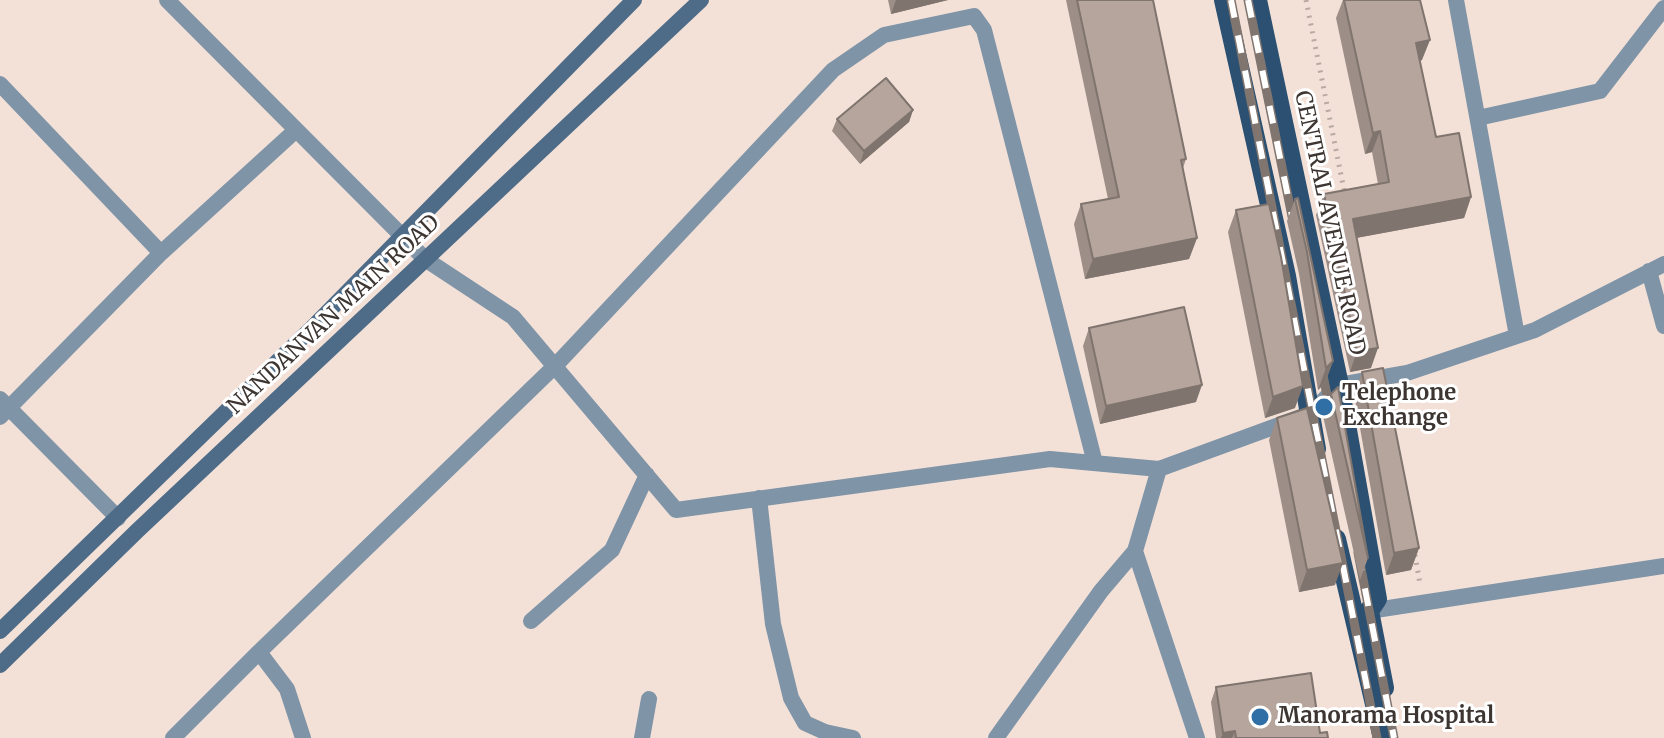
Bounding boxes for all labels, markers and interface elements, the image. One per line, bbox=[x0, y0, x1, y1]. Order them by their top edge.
street label: CENTRAL AVENUE ROAD bbox=[1288, 88, 1370, 358]
street label: NANDANVAN MAIN ROAD bbox=[223, 210, 445, 420]
place label: Telephone Exchange bbox=[1342, 381, 1456, 432]
marker: Telephone Exchange bbox=[1313, 396, 1335, 418]
place label: Manorama Hospital bbox=[1278, 704, 1494, 730]
marker: Manorama Hospital bbox=[1249, 706, 1271, 728]

